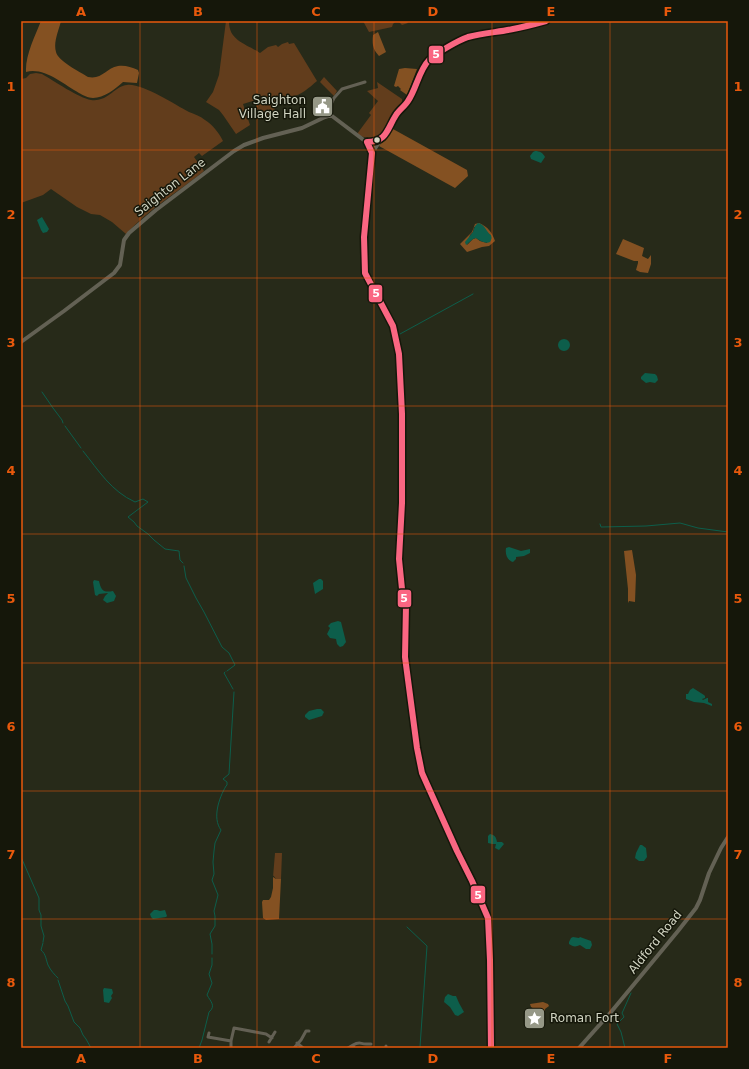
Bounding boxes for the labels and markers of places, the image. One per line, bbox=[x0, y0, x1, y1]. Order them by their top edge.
place label: Saighton Village Hall bbox=[239, 93, 306, 121]
public building icon: Saighton Village Hall bbox=[309, 94, 335, 120]
unlabelled marker bbox=[372, 135, 382, 145]
place icon: Roman Fort bbox=[521, 1005, 547, 1031]
place label: Roman Fort bbox=[550, 1011, 619, 1025]

